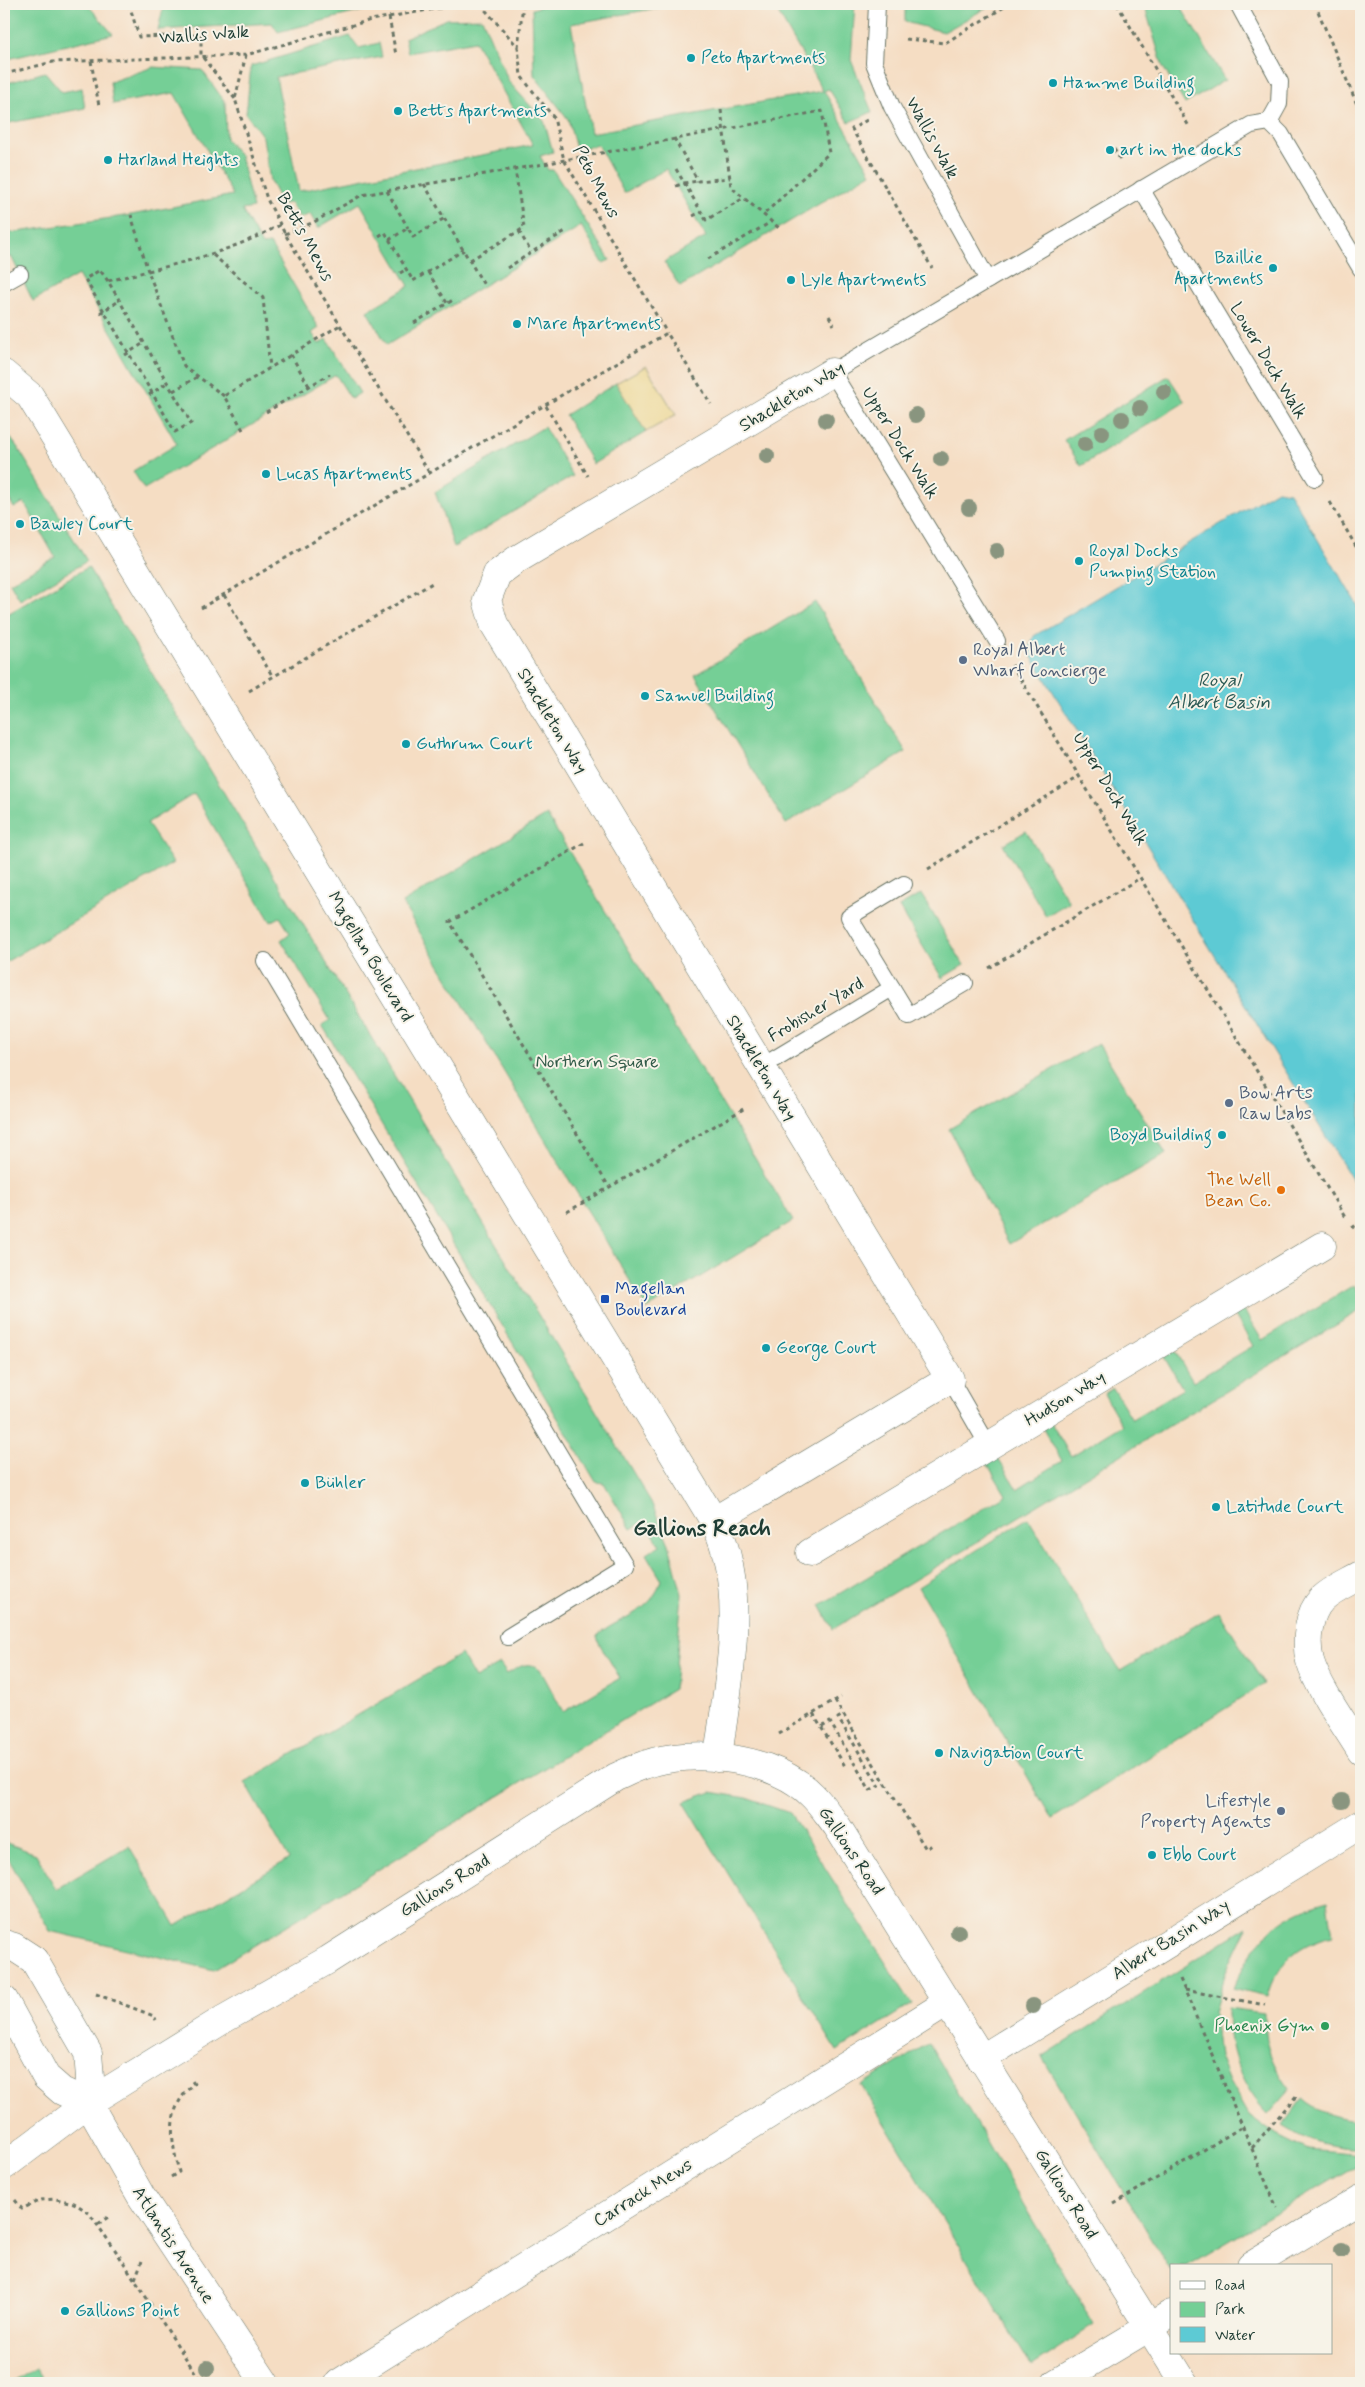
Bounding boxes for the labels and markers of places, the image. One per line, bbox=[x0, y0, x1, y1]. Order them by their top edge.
place label: Peto Apartments bbox=[701, 46, 825, 71]
marker: Peto Apartments bbox=[685, 52, 697, 64]
place label: Hamme Building bbox=[1063, 71, 1195, 97]
marker: Hamme Building bbox=[1047, 77, 1059, 89]
place label: Betts Apartments bbox=[408, 99, 547, 124]
marker: Betts Apartments bbox=[392, 105, 404, 117]
place label: art in the docks bbox=[1120, 138, 1241, 162]
marker: art in the docks bbox=[1104, 144, 1116, 156]
place label: Harland Heights bbox=[118, 148, 239, 172]
marker: Harland Heights bbox=[102, 154, 114, 166]
place label: Baillie Apartments bbox=[1175, 246, 1263, 292]
marker: Baillie Apartments bbox=[1267, 262, 1279, 274]
place label: Lyle Apartments bbox=[801, 268, 926, 293]
marker: Lyle Apartments bbox=[785, 274, 797, 286]
place label: Mare Apartments bbox=[527, 312, 661, 337]
marker: Mare Apartments bbox=[511, 318, 523, 330]
place label: Lucas Apartments bbox=[276, 462, 412, 487]
marker: Lucas Apartments bbox=[260, 468, 272, 480]
place label: Bawley Court bbox=[30, 512, 133, 536]
marker: Bawley Court bbox=[14, 518, 26, 530]
place label: Royal Docks Pumping Station bbox=[1089, 539, 1216, 586]
marker: Royal Docks Pumping Station bbox=[1073, 555, 1085, 567]
place label: Royal Albert Wharf Concierge bbox=[973, 638, 1107, 684]
marker: Royal Albert Wharf Concierge bbox=[957, 654, 969, 666]
place label: Samuel Building bbox=[655, 684, 774, 710]
marker: Samuel Building bbox=[639, 690, 651, 702]
place label: Guthrum Court bbox=[416, 732, 533, 756]
marker: Guthrum Court bbox=[400, 738, 412, 750]
place label: Bow Arts Raw Labs bbox=[1239, 1081, 1313, 1126]
marker: Bow Arts Raw Labs bbox=[1223, 1097, 1235, 1109]
place label: Boyd Building bbox=[1110, 1123, 1212, 1149]
marker: Boyd Building bbox=[1216, 1129, 1228, 1141]
place label: The Well Bean Co. bbox=[1205, 1168, 1271, 1213]
marker: The Well Bean Co. bbox=[1275, 1184, 1287, 1196]
place label: Magellan Boulevard bbox=[615, 1277, 686, 1322]
marker: Magellan Boulevard bbox=[599, 1293, 611, 1305]
place label: George Court bbox=[776, 1336, 877, 1361]
marker: George Court bbox=[760, 1342, 772, 1354]
place label: Bühler bbox=[315, 1471, 366, 1495]
marker: Bühler bbox=[299, 1477, 311, 1489]
place label: Latitude Court bbox=[1226, 1495, 1344, 1519]
marker: Latitude Court bbox=[1210, 1501, 1222, 1513]
place label: Navigation Court bbox=[949, 1741, 1084, 1766]
marker: Navigation Court bbox=[933, 1747, 945, 1759]
place label: Lifestyle Property Agents bbox=[1140, 1789, 1271, 1836]
marker: Lifestyle Property Agents bbox=[1275, 1805, 1287, 1817]
place label: Ebb Court bbox=[1162, 1843, 1237, 1867]
marker: Ebb Court bbox=[1146, 1849, 1158, 1861]
place label: Phoenix Gym bbox=[1214, 2014, 1315, 2038]
marker: Phoenix Gym bbox=[1319, 2020, 1331, 2032]
place label: Gallions Point bbox=[75, 2299, 180, 2323]
marker: Gallions Point bbox=[59, 2305, 71, 2317]

